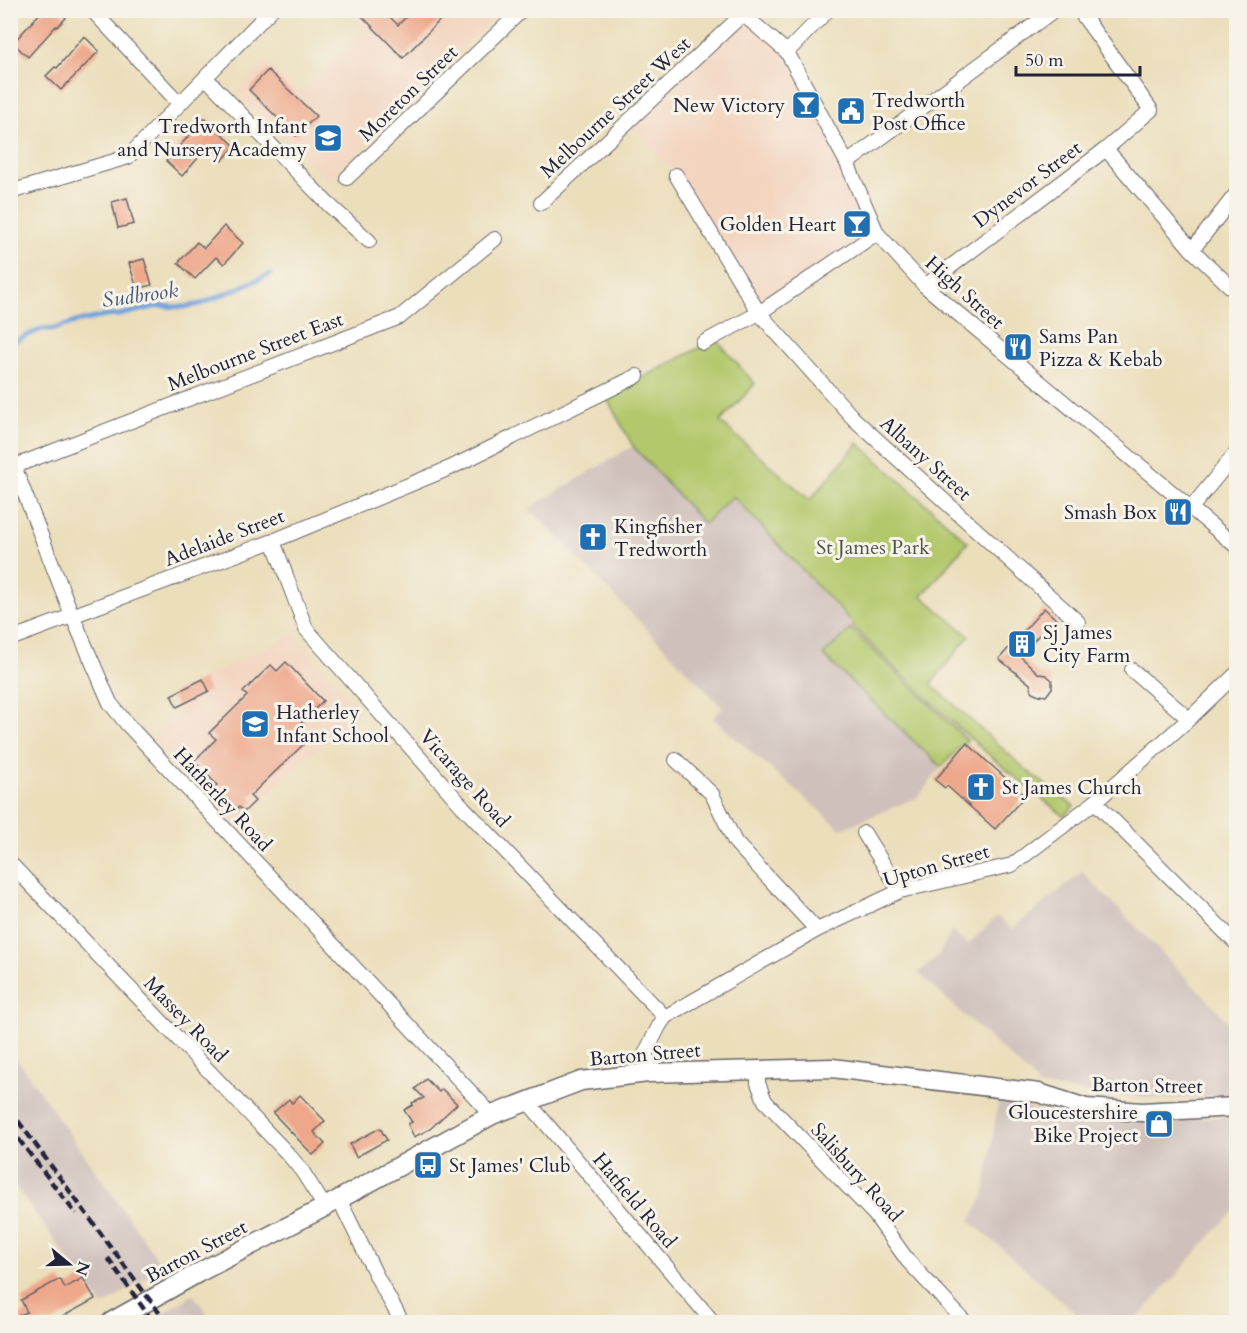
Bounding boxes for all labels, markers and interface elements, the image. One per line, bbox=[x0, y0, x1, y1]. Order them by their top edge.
street label: Melbourne Street West bbox=[534, 30, 697, 184]
street label: Moreton Street bbox=[353, 39, 464, 148]
scale bar bbox=[1016, 39, 1140, 77]
text: 50 m bbox=[1025, 48, 1064, 73]
place label: Tredworth Post Office bbox=[872, 87, 966, 137]
bar icon: New Victory bbox=[790, 89, 822, 121]
place label: New Victory bbox=[673, 92, 785, 119]
public building icon: Tredworth Post Office bbox=[835, 95, 867, 127]
place label: Tredworth Infant and Nursery Academy bbox=[117, 113, 308, 163]
school or university icon: Tredworth Infant and Nursery Academy bbox=[312, 122, 344, 154]
street label: Dynevor Street bbox=[968, 134, 1087, 234]
bar icon: Golden Heart bbox=[841, 208, 873, 240]
place label: Golden Heart bbox=[720, 211, 837, 238]
street label: High Street bbox=[919, 250, 1011, 336]
water label: Sudbrook bbox=[100, 276, 181, 315]
street label: Melbourne Street East bbox=[163, 305, 348, 397]
place label: Sams Pan Pizza & Kebab bbox=[1039, 323, 1163, 373]
restaurant icon: Sams Pan Pizza & Kebab bbox=[1002, 331, 1034, 363]
street label: Albany Street bbox=[874, 410, 978, 507]
restaurant icon: Smash Box bbox=[1162, 496, 1194, 528]
place label: Smash Box bbox=[1064, 499, 1157, 526]
street label: Adelaide Street bbox=[160, 502, 289, 573]
place label: Kingfisher Tredworth bbox=[614, 513, 707, 563]
church icon: Kingfisher Tredworth bbox=[577, 521, 609, 553]
park label: St James Park bbox=[816, 534, 930, 561]
place label: Sj James City Farm bbox=[1043, 619, 1131, 669]
building icon: Sj James City Farm bbox=[1006, 628, 1038, 660]
place label: Hatherley Infant School bbox=[276, 699, 389, 749]
school or university icon: Hatherley Infant School bbox=[239, 708, 271, 740]
street label: Vicarage Road bbox=[413, 723, 516, 834]
street label: Hatherley Road bbox=[167, 741, 278, 857]
church icon: St James Church bbox=[965, 771, 997, 803]
place label: St James Church bbox=[1002, 774, 1142, 801]
street label: Upton Street bbox=[880, 837, 993, 893]
street label: Massey Road bbox=[138, 970, 234, 1068]
street label: Barton Street bbox=[588, 1036, 702, 1073]
street label: Barton Street bbox=[1091, 1071, 1204, 1100]
place label: Gloucestershire Bike Project bbox=[1008, 1099, 1139, 1149]
shop icon: Gloucestershire Bike Project bbox=[1143, 1108, 1175, 1140]
street label: Salisbury Road bbox=[805, 1117, 909, 1228]
street label: Hatfield Road bbox=[587, 1147, 683, 1254]
bus stop icon: St James' Club bbox=[412, 1149, 444, 1181]
place label: St James' Club bbox=[449, 1152, 571, 1179]
street label: Barton Street bbox=[141, 1213, 252, 1290]
north arrow bbox=[39, 1234, 99, 1294]
text: N bbox=[70, 1258, 95, 1279]

